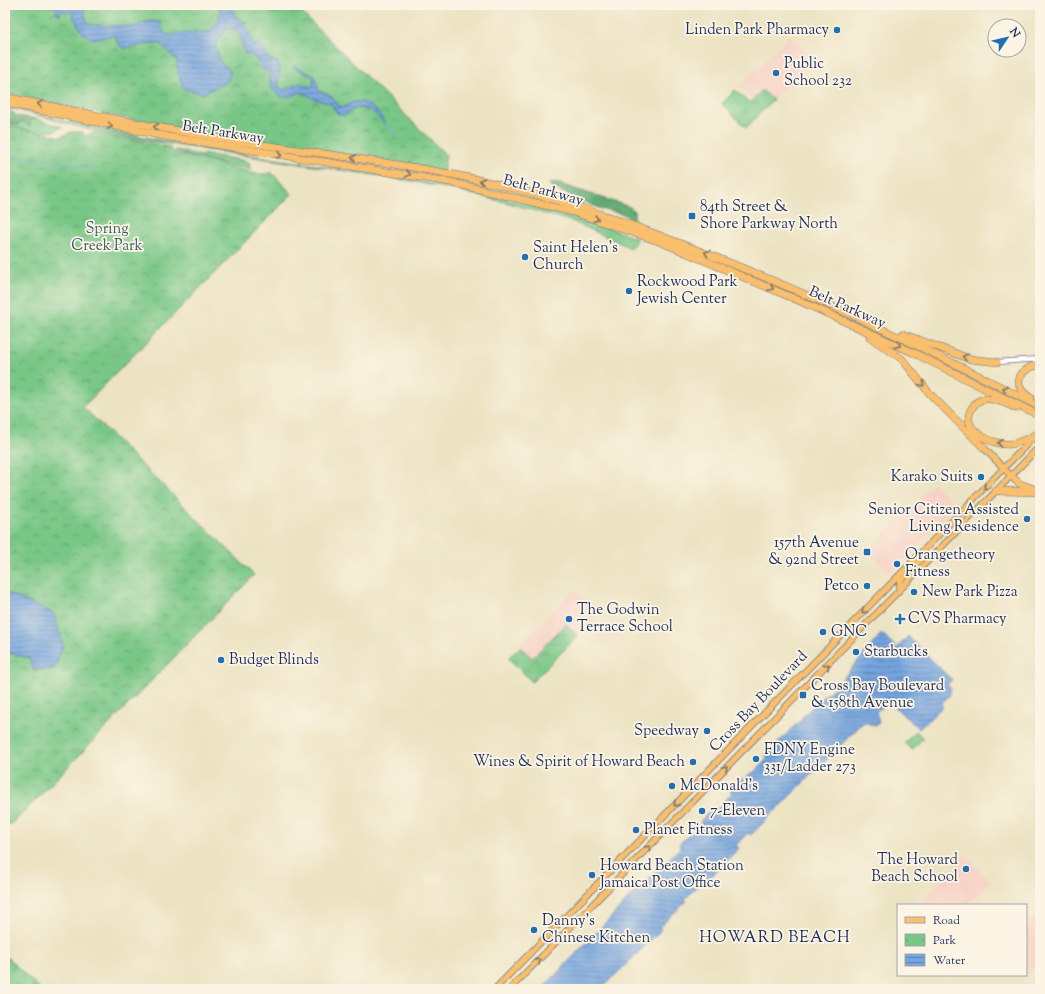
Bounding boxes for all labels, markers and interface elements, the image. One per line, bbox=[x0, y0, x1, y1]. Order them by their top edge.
north arrow bbox=[987, 18, 1027, 58]
place label: Linden Park Pharmacy bbox=[685, 20, 830, 41]
text: N bbox=[1005, 24, 1024, 41]
marker: Linden Park Pharmacy bbox=[832, 25, 842, 35]
place label: Public School 232 bbox=[784, 54, 852, 92]
marker: Public School 232 bbox=[771, 68, 781, 78]
one-way arrow bbox=[37, 100, 43, 108]
street label: Belt Parkway bbox=[181, 116, 266, 150]
one-way arrow bbox=[106, 122, 113, 130]
one-way arrow bbox=[153, 123, 159, 132]
one-way arrow bbox=[276, 150, 282, 159]
one-way arrow bbox=[351, 154, 357, 163]
one-way arrow bbox=[405, 169, 411, 178]
street label: Belt Parkway bbox=[500, 170, 586, 212]
one-way arrow bbox=[479, 177, 485, 185]
place label: 84th Street & Shore Parkway North bbox=[700, 197, 838, 235]
marker: 84th Street & Shore Parkway North bbox=[687, 211, 697, 221]
one-way arrow bbox=[592, 215, 599, 223]
park label: Spring Creek Park bbox=[71, 219, 143, 257]
place label: Saint Helen's Church bbox=[533, 238, 618, 276]
one-way arrow bbox=[703, 250, 710, 258]
marker: Saint Helen's Church bbox=[520, 252, 530, 262]
place label: Rockwood Park Jewish Center bbox=[636, 272, 738, 310]
street label: Belt Parkway bbox=[805, 282, 889, 335]
one-way arrow bbox=[766, 283, 774, 291]
marker: Rockwood Park Jewish Center bbox=[624, 286, 634, 296]
one-way arrow bbox=[894, 340, 901, 348]
one-way arrow bbox=[962, 353, 969, 362]
one-way arrow bbox=[917, 379, 924, 386]
one-way arrow bbox=[1002, 386, 1010, 394]
one-way arrow bbox=[997, 439, 1003, 448]
place label: Karako Suits bbox=[891, 467, 973, 488]
marker: Karako Suits bbox=[976, 472, 986, 482]
one-way arrow bbox=[984, 482, 991, 490]
place label: Senior Citizen Assisted Living Residence bbox=[868, 500, 1020, 538]
marker: Senior Citizen Assisted Living Residence bbox=[1022, 514, 1032, 524]
place label: 157th Avenue & 92nd Street bbox=[768, 533, 859, 571]
place label: Orangetheory Fitness bbox=[905, 545, 996, 583]
marker: 157th Avenue & 92nd Street bbox=[862, 547, 872, 557]
marker: Orangetheory Fitness bbox=[892, 559, 902, 569]
place label: Petco bbox=[824, 576, 859, 597]
marker: Petco bbox=[862, 581, 872, 591]
place label: New Park Pizza bbox=[922, 582, 1018, 603]
marker: New Park Pizza bbox=[909, 587, 919, 597]
place label: The Godwin Terrace School bbox=[577, 600, 673, 638]
one-way arrow bbox=[861, 606, 869, 614]
place label: CVS Pharmacy bbox=[908, 609, 1007, 630]
marker: The Godwin Terrace School bbox=[564, 614, 574, 624]
marker: CVS Pharmacy bbox=[895, 614, 905, 624]
place label: GNC bbox=[831, 622, 867, 643]
marker: GNC bbox=[818, 627, 828, 637]
place label: Starbucks bbox=[864, 642, 928, 663]
street label: Cross Bay Boulevard bbox=[705, 646, 813, 757]
marker: Starbucks bbox=[851, 647, 861, 657]
place label: Budget Blinds bbox=[229, 650, 319, 671]
marker: Budget Blinds bbox=[216, 655, 226, 665]
one-way arrow bbox=[822, 663, 830, 671]
place label: Cross Bay Boulevard & 158th Avenue bbox=[811, 676, 945, 714]
marker: Cross Bay Boulevard & 158th Avenue bbox=[798, 690, 808, 700]
place label: Speedway bbox=[634, 721, 700, 742]
marker: Speedway bbox=[702, 726, 712, 736]
place label: FDNY Engine 331/Ladder 273 bbox=[764, 740, 856, 778]
place label: Wines & Spirit of Howard Beach bbox=[473, 752, 685, 773]
marker: FDNY Engine 331/Ladder 273 bbox=[751, 754, 761, 764]
marker: Wines & Spirit of Howard Beach bbox=[688, 757, 698, 767]
one-way arrow bbox=[721, 765, 728, 773]
place label: McDonald's bbox=[680, 776, 758, 797]
marker: McDonald's bbox=[667, 781, 677, 791]
one-way arrow bbox=[673, 799, 680, 807]
place label: 7-Eleven bbox=[710, 801, 766, 822]
marker: 7-Eleven bbox=[697, 806, 707, 816]
place label: Planet Fitness bbox=[644, 820, 733, 841]
marker: Planet Fitness bbox=[631, 825, 641, 835]
one-way arrow bbox=[643, 845, 651, 853]
place label: The Howard Beach School bbox=[871, 850, 959, 888]
place label: Howard Beach Station Jamaica Post Office bbox=[599, 856, 744, 894]
marker: The Howard Beach School bbox=[961, 864, 971, 874]
marker: Howard Beach Station Jamaica Post Office bbox=[587, 870, 597, 880]
legend bbox=[897, 904, 1027, 976]
place label: Danny's Chinese Kitchen bbox=[542, 911, 650, 949]
text: Road bbox=[933, 912, 960, 930]
marker: Danny's Chinese Kitchen bbox=[529, 925, 539, 935]
district label: HOWARD BEACH bbox=[699, 927, 851, 950]
text: Park bbox=[933, 932, 956, 950]
text: Water bbox=[933, 952, 966, 970]
one-way arrow bbox=[533, 958, 540, 966]

